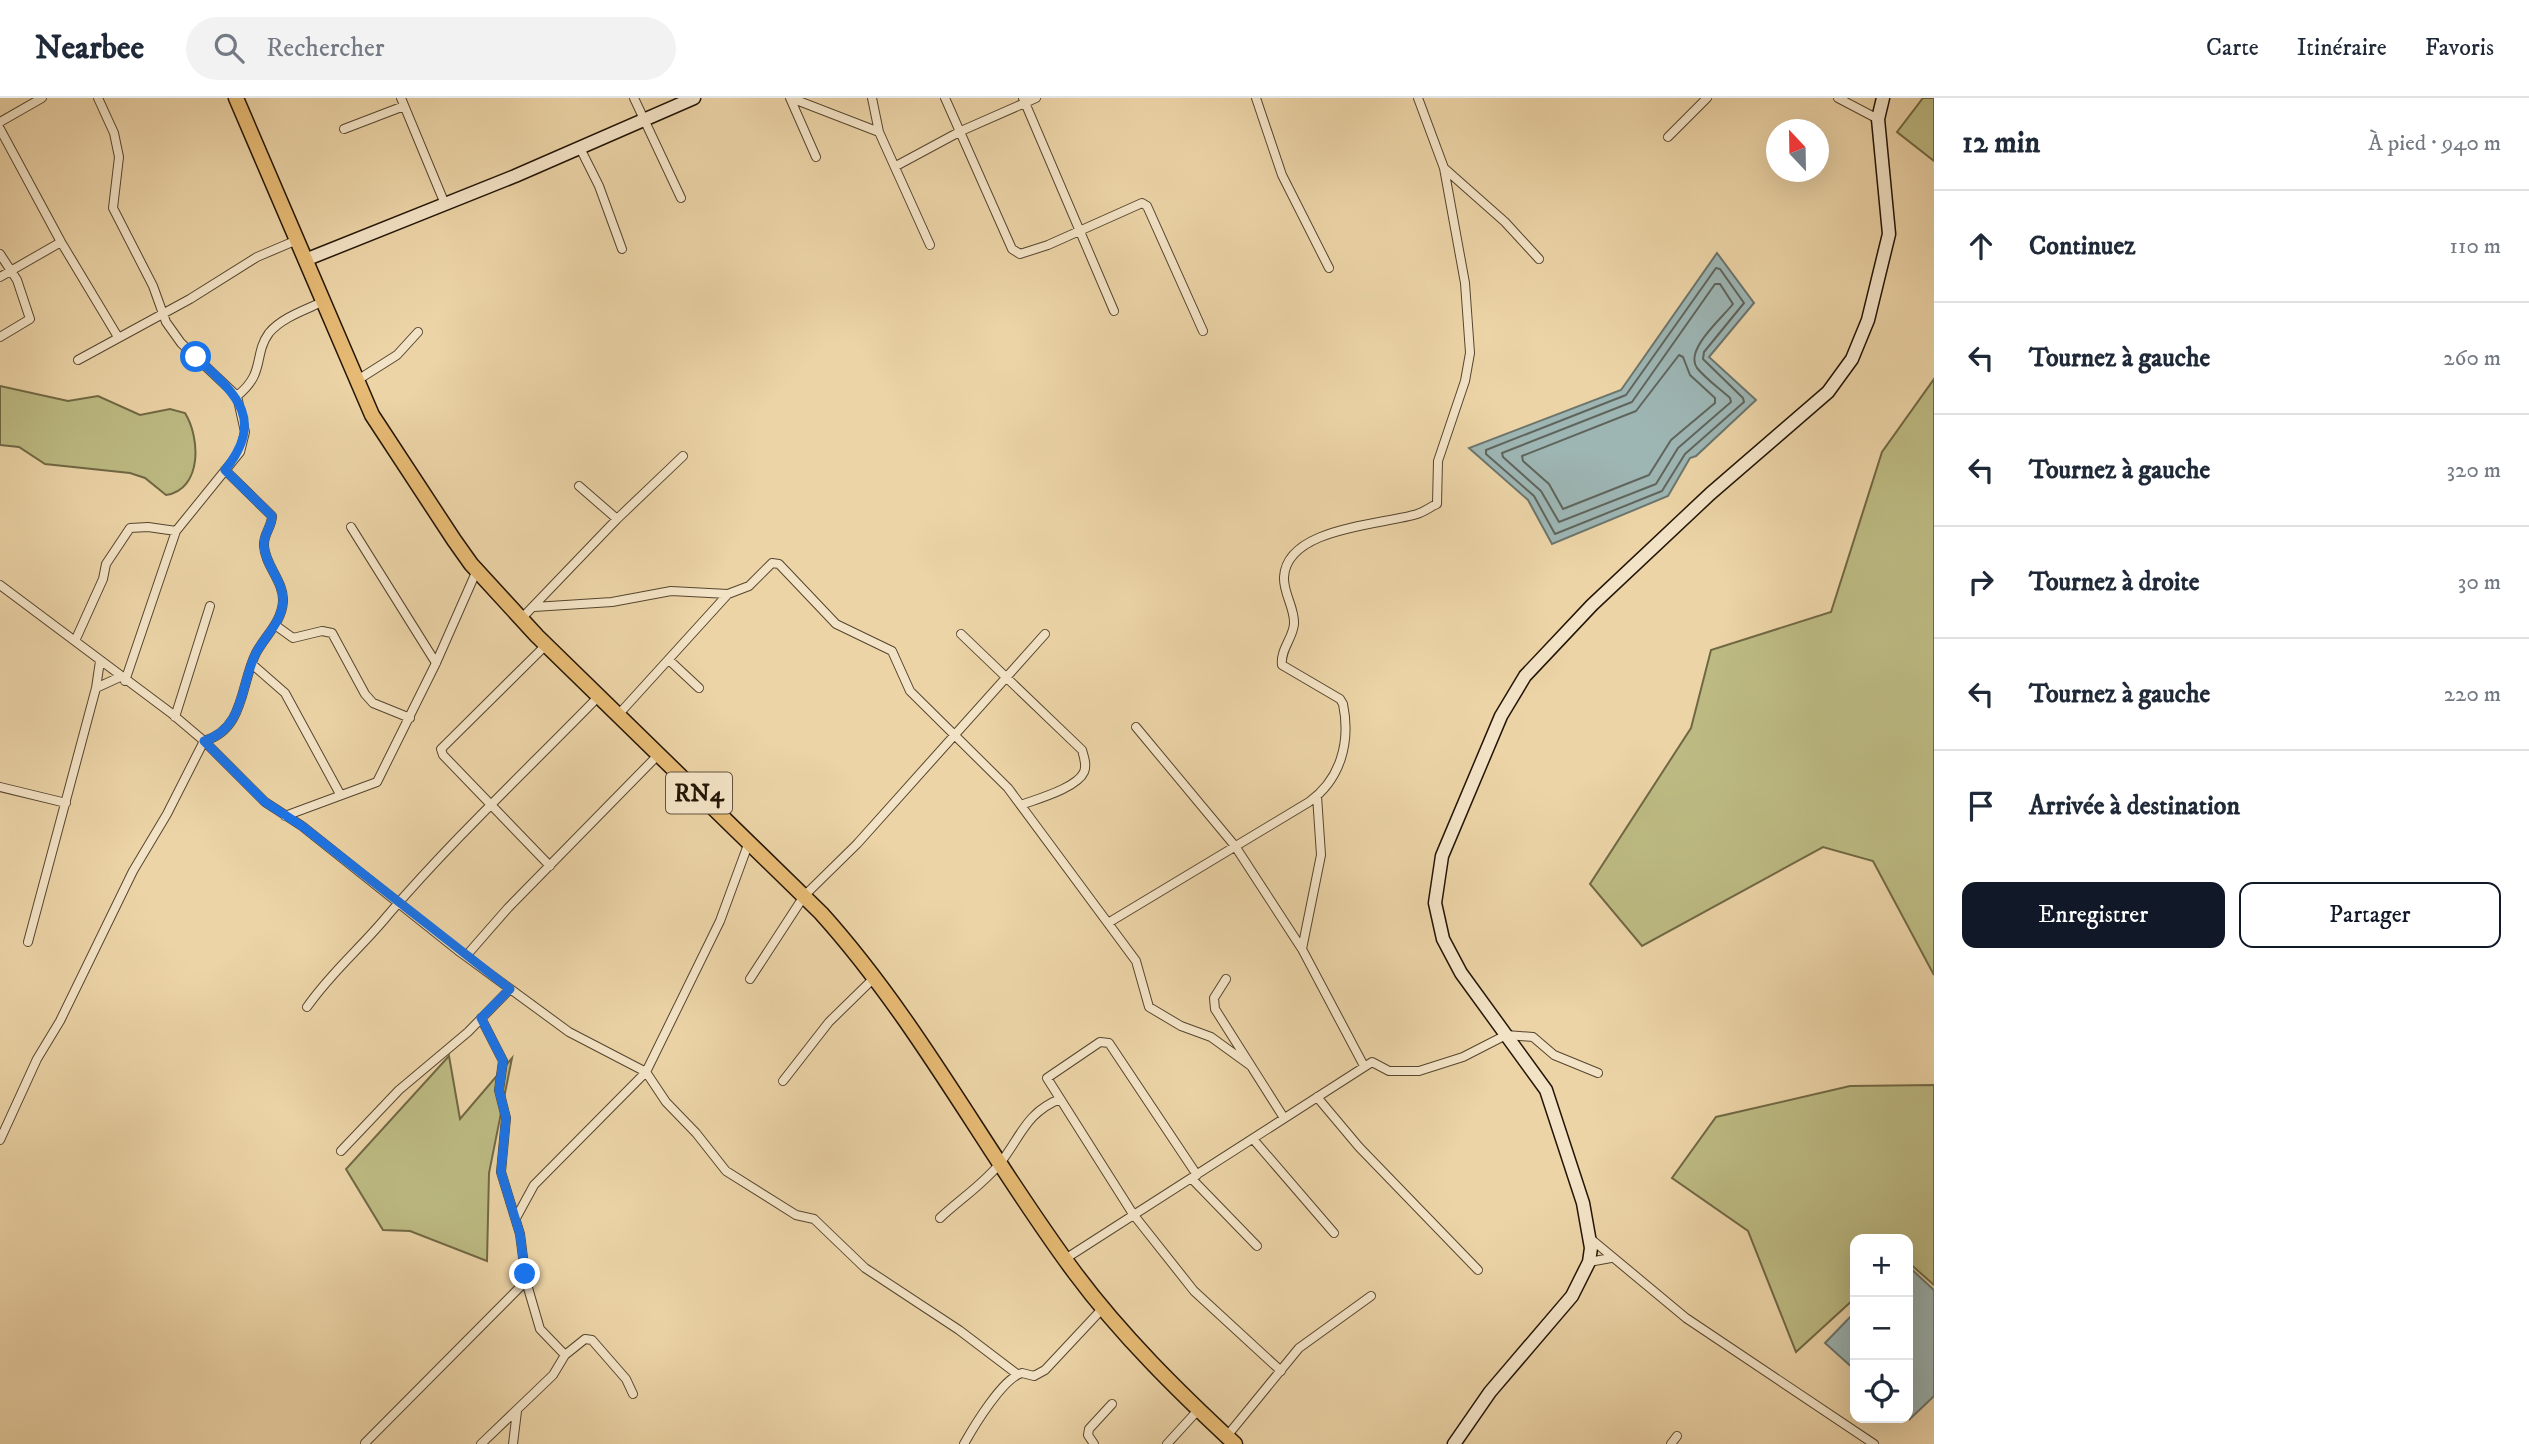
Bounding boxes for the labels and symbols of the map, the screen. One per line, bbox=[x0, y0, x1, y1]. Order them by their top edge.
north arrow bbox=[1766, 119, 1829, 182]
route start bbox=[180, 341, 211, 372]
road number: RN4 bbox=[666, 772, 732, 814]
route end bbox=[509, 1258, 540, 1289]

